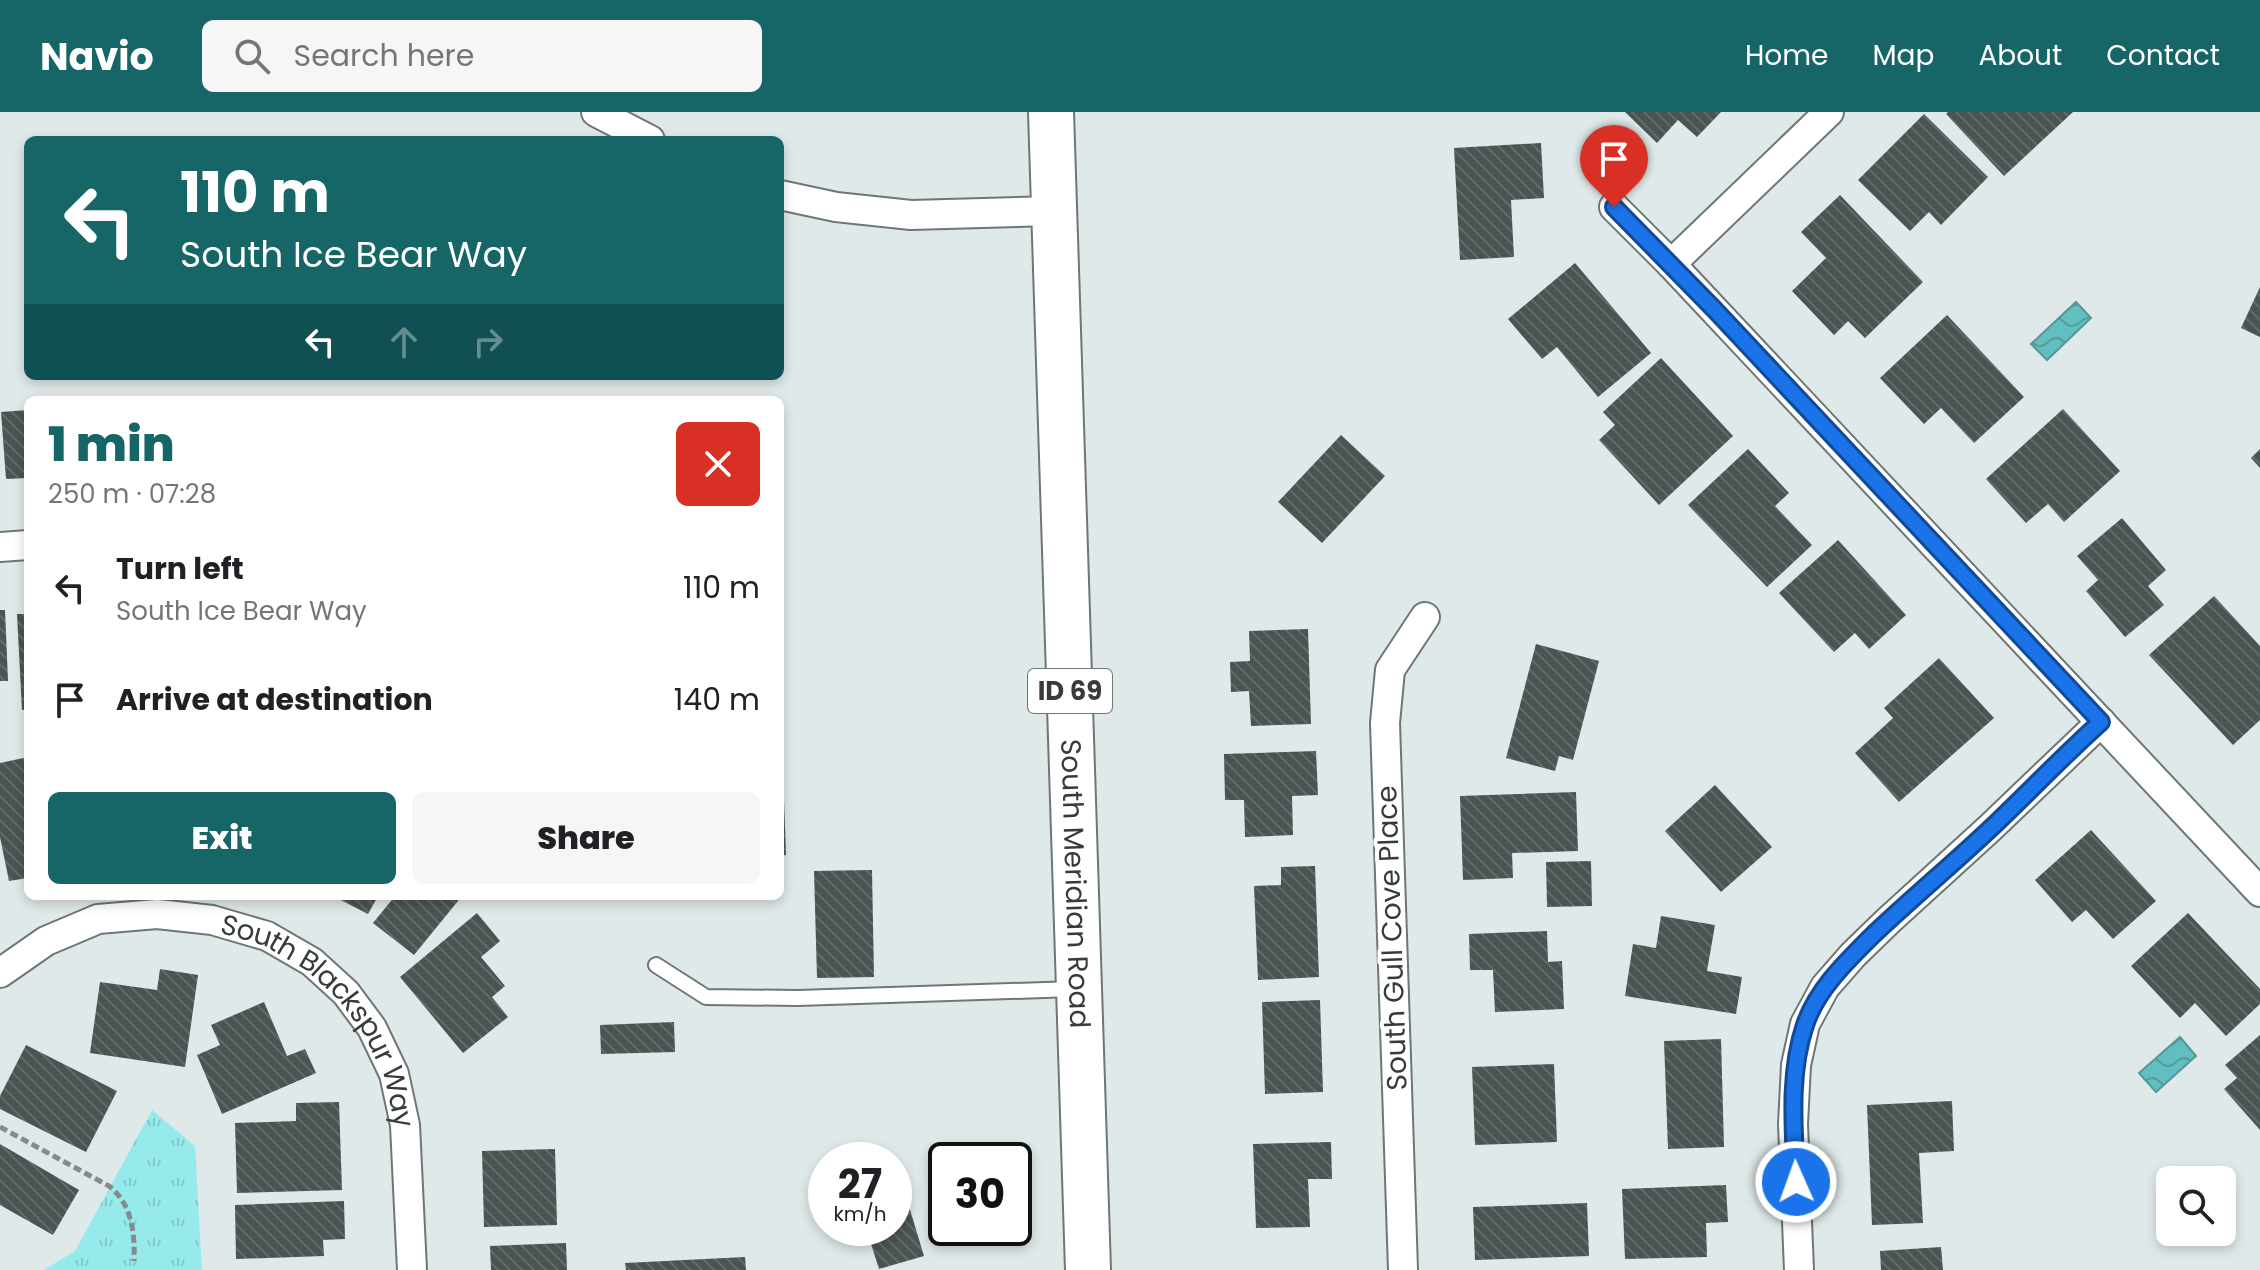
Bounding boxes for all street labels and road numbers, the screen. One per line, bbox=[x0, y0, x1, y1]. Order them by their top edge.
road number: ID 69 bbox=[1028, 669, 1112, 713]
street label: South Meridian Road bbox=[1052, 738, 1100, 1029]
street label: South Gull Cove Place bbox=[1367, 785, 1417, 1091]
street label: South Blackspur Way bbox=[216, 904, 424, 1131]

